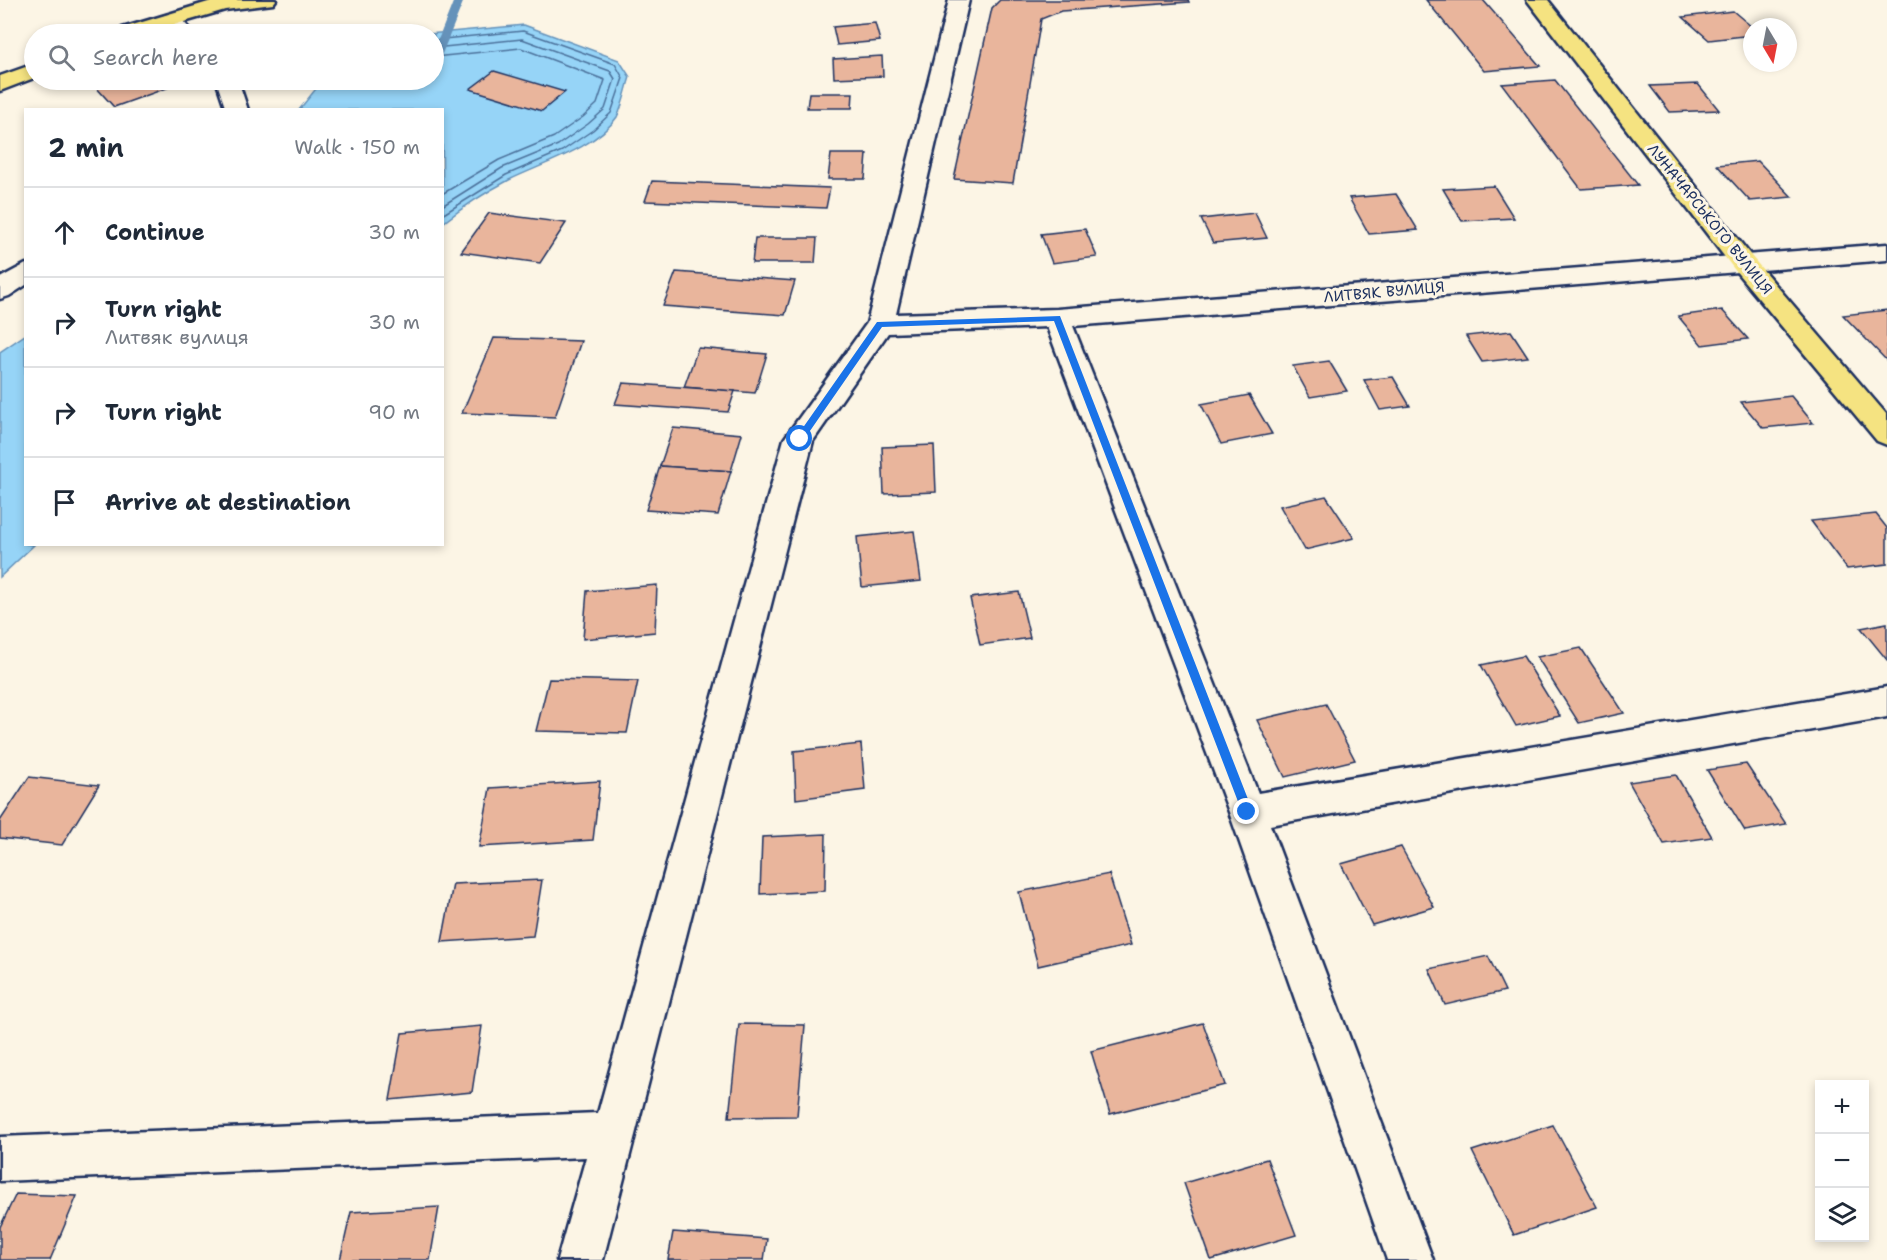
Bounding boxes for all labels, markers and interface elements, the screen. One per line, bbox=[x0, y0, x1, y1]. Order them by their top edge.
north arrow bbox=[1743, 18, 1797, 72]
search box bbox=[24, 24, 444, 90]
icon: search bbox=[45, 41, 78, 74]
text: Search here bbox=[93, 43, 219, 72]
text: 2 min bbox=[48, 130, 124, 165]
text: Walk · 150 m bbox=[294, 134, 420, 160]
street label: ЛУНАЧАРСЬКОГО ВУЛИЦЯ bbox=[1643, 140, 1777, 298]
icon: ahead bbox=[48, 216, 81, 249]
text: Continue bbox=[105, 218, 205, 247]
text: 30 m bbox=[368, 219, 420, 245]
street label: ЛИТВЯК ВУЛИЦЯ bbox=[1323, 277, 1445, 307]
text: Turn right bbox=[105, 295, 222, 324]
icon: right bbox=[48, 306, 81, 339]
text: 30 m bbox=[368, 309, 420, 335]
text: Литвяк вулиця bbox=[105, 324, 249, 350]
icon: right bbox=[48, 396, 81, 429]
text: Turn right bbox=[105, 398, 222, 427]
text: 90 m bbox=[368, 399, 420, 425]
route start bbox=[786, 425, 812, 451]
icon: arrive bbox=[48, 486, 81, 519]
text: Arrive at destination bbox=[105, 488, 351, 517]
route end bbox=[1233, 798, 1259, 824]
map controls bbox=[1815, 1080, 1869, 1242]
button: + bbox=[1815, 1080, 1869, 1134]
button: − bbox=[1815, 1134, 1869, 1188]
button: layers bbox=[1815, 1188, 1869, 1242]

